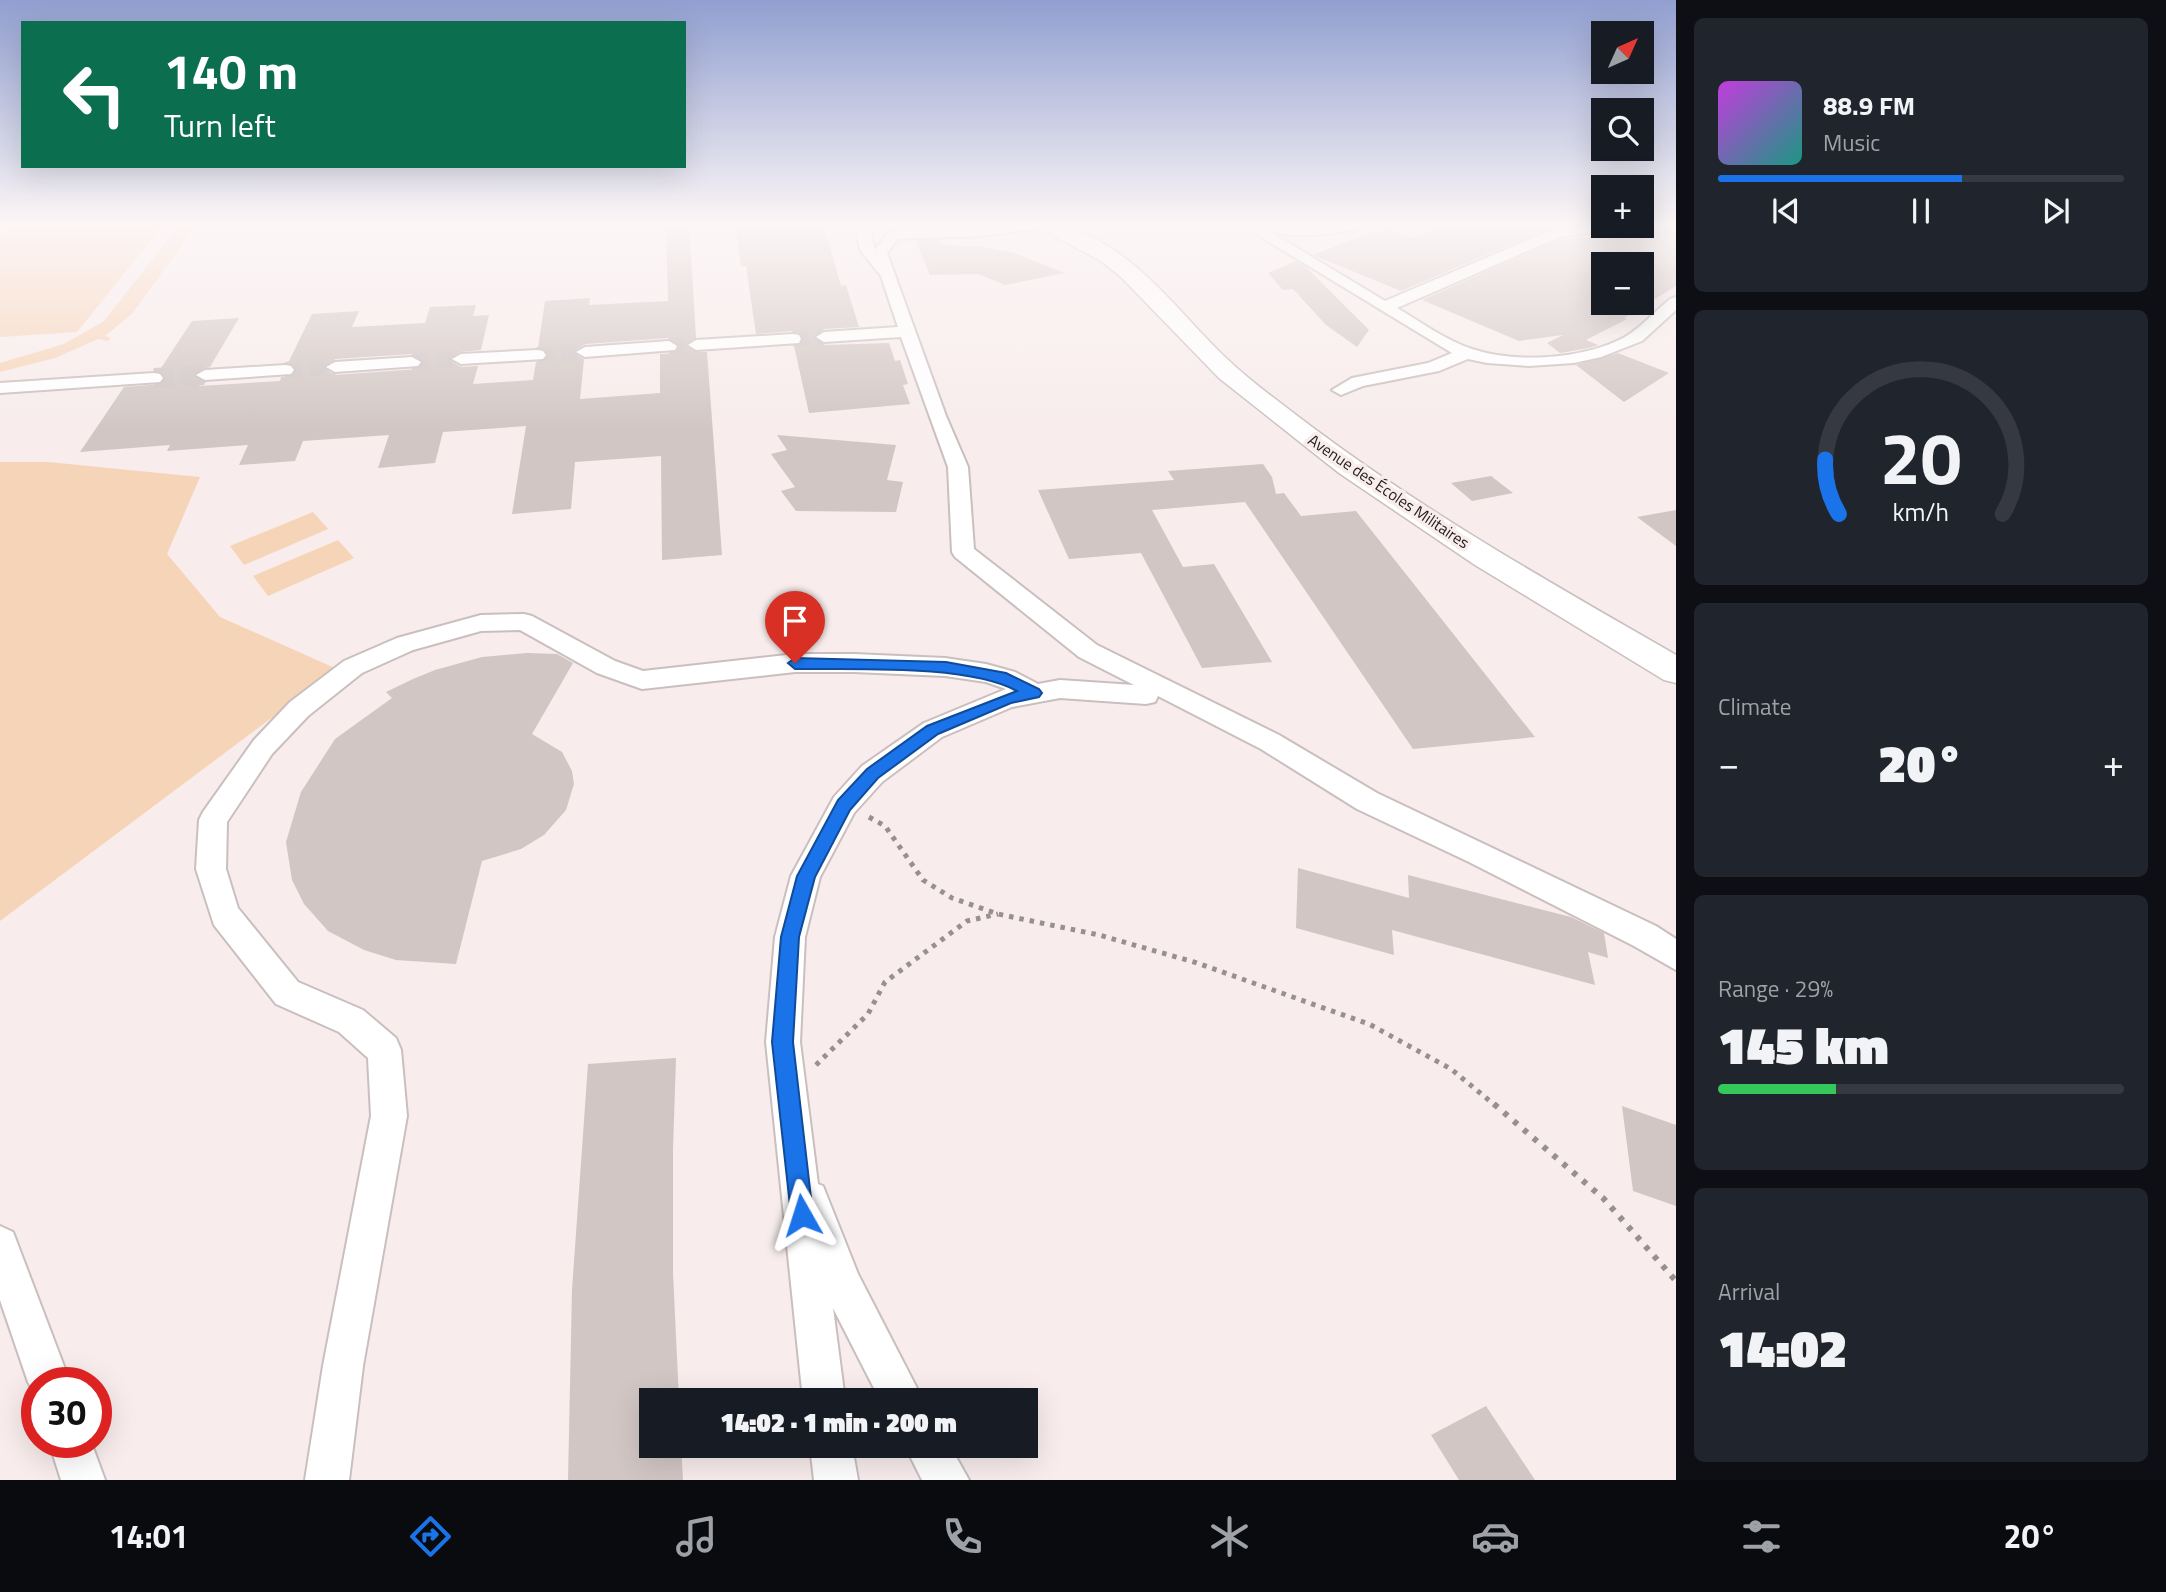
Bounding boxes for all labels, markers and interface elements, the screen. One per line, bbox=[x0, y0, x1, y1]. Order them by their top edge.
north arrow bbox=[1591, 21, 1654, 84]
map controls bbox=[1591, 21, 1654, 315]
text: 140 m bbox=[164, 33, 298, 108]
icon: left bbox=[49, 49, 140, 140]
text: 88.9 FM bbox=[1823, 86, 1915, 125]
button: search bbox=[1591, 98, 1654, 161]
text: Turn left bbox=[164, 101, 276, 149]
text: Music bbox=[1823, 125, 1880, 160]
button: + bbox=[1591, 175, 1654, 238]
icon: previous bbox=[1767, 192, 1805, 230]
icon: pause bbox=[1902, 192, 1940, 230]
icon: next bbox=[2037, 192, 2075, 230]
button: − bbox=[1591, 252, 1654, 315]
text: 20 bbox=[1880, 402, 1962, 512]
street label: Avenue des Écoles Militaires bbox=[1304, 428, 1474, 554]
text: km/h bbox=[1893, 492, 1949, 530]
pin bbox=[765, 591, 825, 663]
icon: arrive bbox=[776, 602, 814, 640]
text: Climate bbox=[1718, 689, 1791, 724]
text: 20° bbox=[1878, 723, 1964, 802]
text: − bbox=[1718, 734, 1739, 792]
text: + bbox=[2103, 734, 2124, 792]
text: Range · 29% bbox=[1718, 971, 1833, 1006]
text: 145 km bbox=[1718, 1005, 1889, 1084]
position arrow bbox=[765, 1178, 839, 1252]
text: Arrival bbox=[1718, 1274, 1780, 1309]
text: 14:02 bbox=[1718, 1308, 1847, 1387]
speed limit sign: 30 bbox=[21, 1367, 112, 1458]
text: 14:02 · 1 min · 200 m bbox=[720, 1403, 957, 1442]
text: 14:01 bbox=[109, 1512, 189, 1560]
icon: directions bbox=[406, 1512, 455, 1561]
icon: music bbox=[672, 1512, 721, 1561]
icon: phone bbox=[938, 1512, 987, 1561]
icon: climate bbox=[1205, 1512, 1254, 1561]
icon: car bbox=[1471, 1512, 1520, 1561]
icon: filters bbox=[1737, 1512, 1786, 1561]
text: 20° bbox=[2003, 1512, 2057, 1560]

